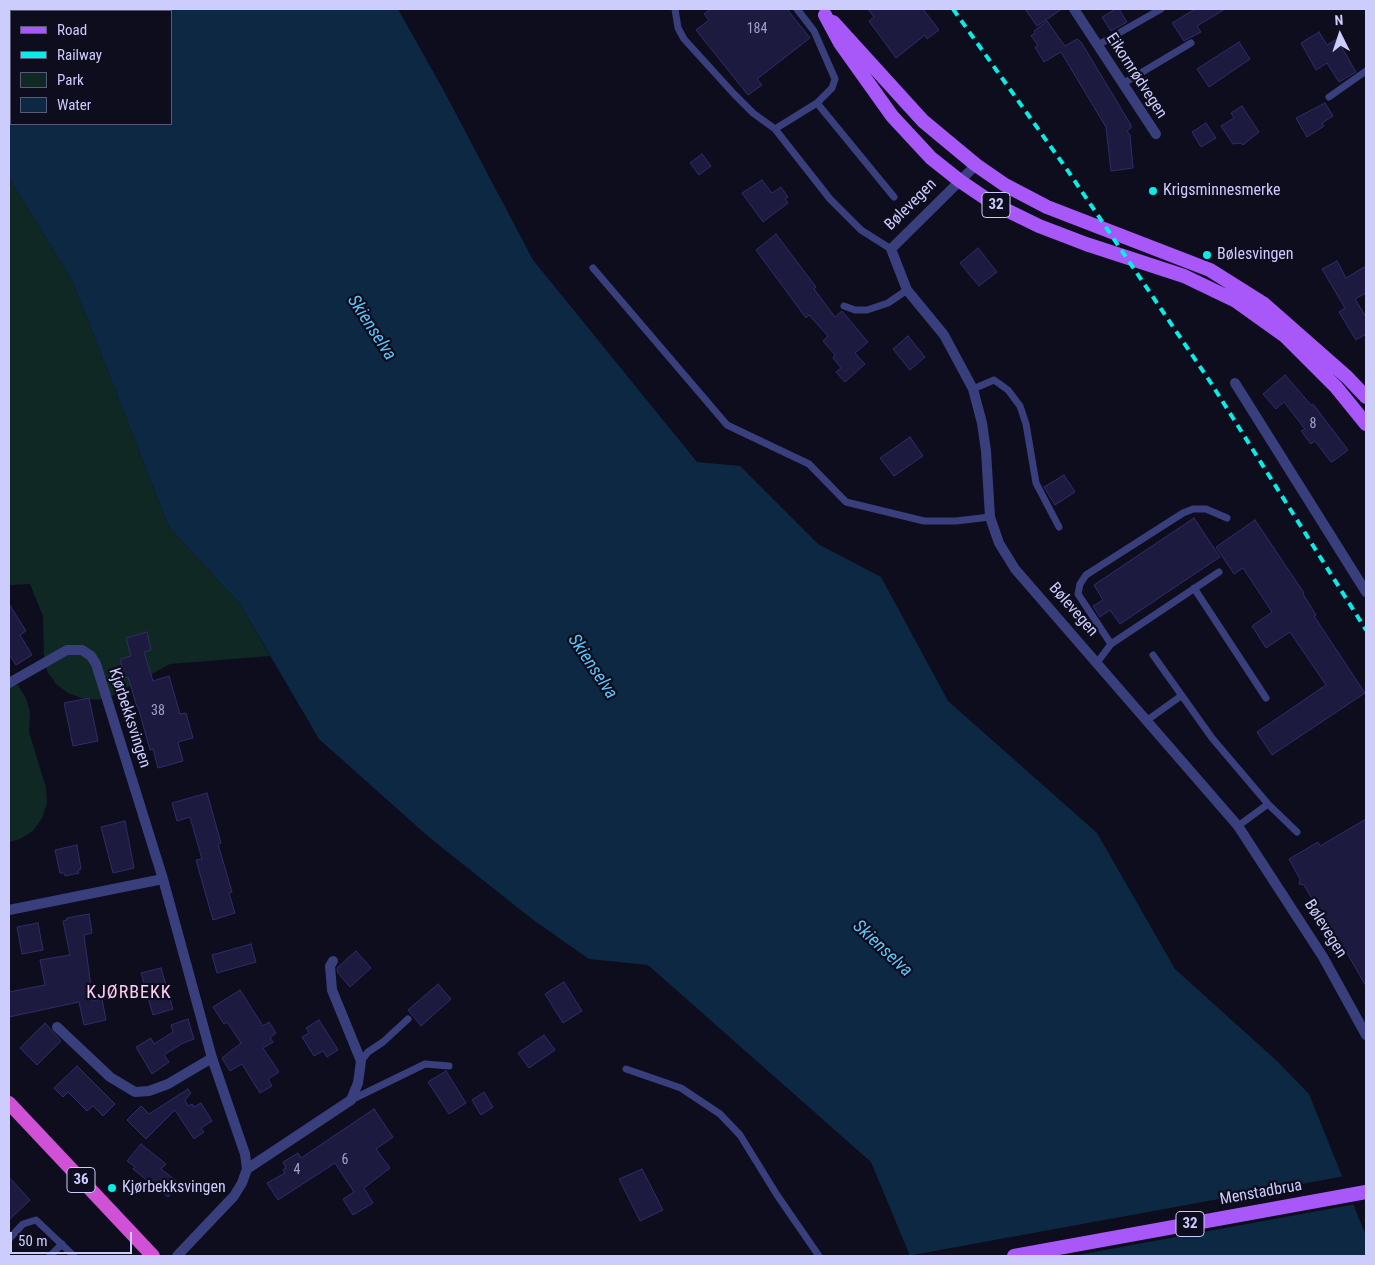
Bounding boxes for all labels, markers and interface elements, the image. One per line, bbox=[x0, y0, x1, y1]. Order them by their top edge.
legend bbox=[10, 10, 172, 125]
north arrow bbox=[1315, 10, 1365, 60]
text: N bbox=[1334, 12, 1344, 28]
text: Road bbox=[57, 21, 87, 39]
house number: 184 bbox=[747, 21, 767, 37]
street label: Eikornrødvegen bbox=[1101, 30, 1171, 122]
text: Railway bbox=[57, 46, 102, 64]
text: Park bbox=[57, 71, 84, 89]
text: Water bbox=[57, 96, 91, 114]
street label: Bølevegen bbox=[881, 175, 941, 235]
place label: Krigsminnesmerke bbox=[1163, 181, 1280, 201]
marker: Krigsminnesmerke bbox=[1147, 185, 1159, 197]
road number: 32 bbox=[982, 192, 1010, 218]
place label: Bølesvingen bbox=[1217, 245, 1294, 265]
marker: Bølesvingen bbox=[1201, 249, 1213, 261]
water label: Skienselva bbox=[342, 291, 400, 365]
house number: 8 bbox=[1310, 416, 1316, 432]
street label: Bølevegen bbox=[1044, 579, 1102, 641]
water label: Skienselva bbox=[563, 631, 621, 703]
street label: Kjørbekksvingen bbox=[104, 666, 154, 770]
house number: 38 bbox=[151, 703, 165, 719]
street label: Bølevegen bbox=[1300, 896, 1350, 962]
water label: Skienselva bbox=[848, 916, 916, 982]
district label: KJØRBEKK bbox=[85, 982, 173, 1004]
house number: 6 bbox=[342, 1152, 348, 1168]
house number: 4 bbox=[294, 1162, 300, 1178]
road number: 36 bbox=[67, 1168, 95, 1192]
street label: Menstadbrua bbox=[1218, 1176, 1304, 1210]
place label: Kjørbekksvingen bbox=[122, 1178, 226, 1198]
marker: Kjørbekksvingen bbox=[106, 1182, 118, 1194]
road number: 32 bbox=[1176, 1212, 1204, 1236]
scale bar bbox=[12, 1222, 135, 1254]
text: 50 m bbox=[18, 1232, 48, 1250]

